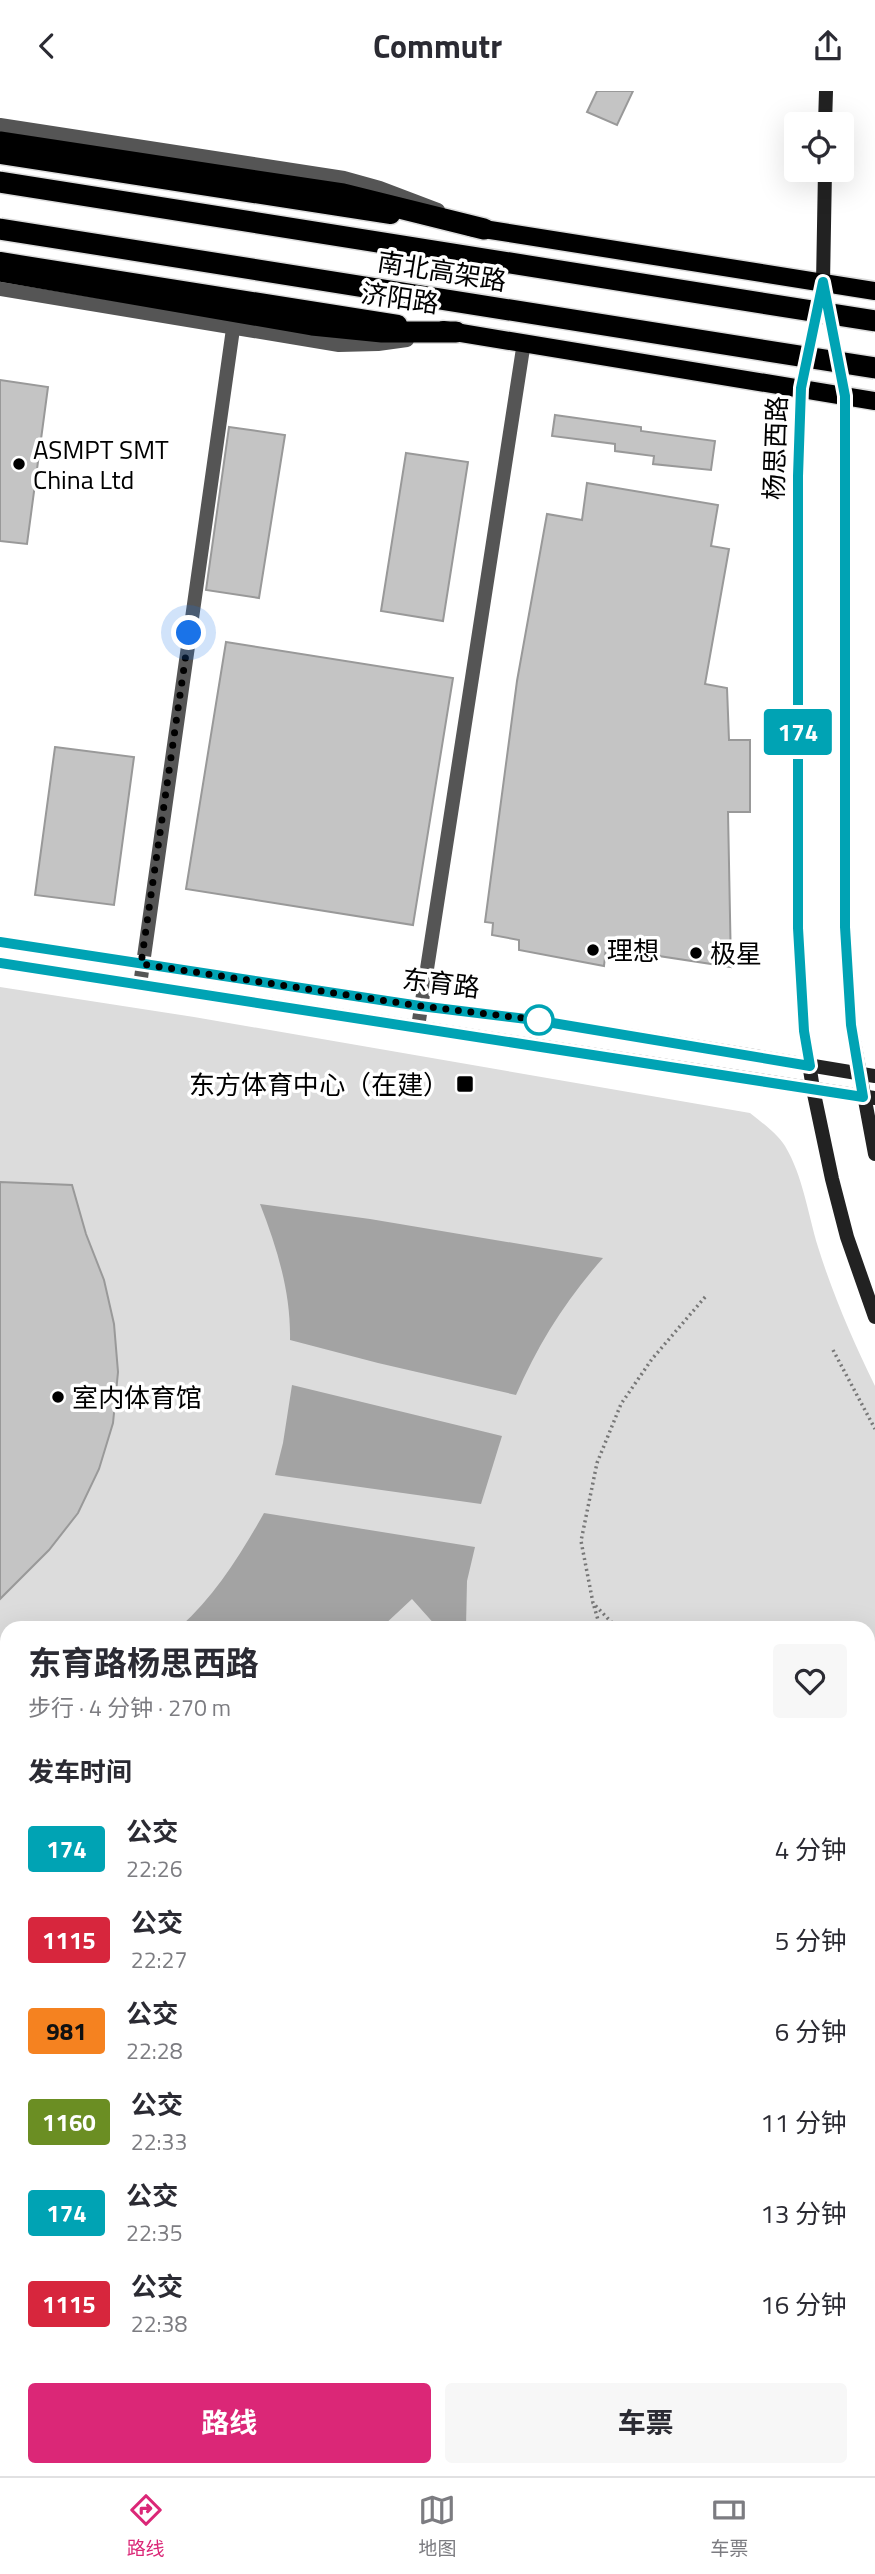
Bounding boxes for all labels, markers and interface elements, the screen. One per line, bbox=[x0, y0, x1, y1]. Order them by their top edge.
text: Commutr bbox=[373, 22, 502, 70]
icon: back bbox=[28, 27, 66, 65]
icon: share bbox=[809, 27, 847, 65]
map controls bbox=[784, 112, 854, 182]
button: locate bbox=[784, 112, 854, 182]
street label: 南北高架路 bbox=[375, 242, 509, 300]
street label: 济阳路 bbox=[359, 273, 441, 323]
street label: 杨思西路 bbox=[754, 395, 796, 501]
place label: ASMPT SMT China Ltd bbox=[33, 430, 169, 499]
marker: ASMPT SMT China Ltd bbox=[11, 456, 27, 472]
your location bbox=[171, 615, 206, 650]
line badge: 174 bbox=[758, 709, 838, 755]
text: 174 bbox=[778, 714, 818, 750]
place label: 理想 bbox=[607, 931, 659, 970]
place label: 极星 bbox=[710, 934, 762, 973]
marker: 理想 bbox=[585, 942, 601, 958]
marker: 极星 bbox=[688, 945, 704, 961]
street label: 东育路 bbox=[400, 959, 482, 1007]
unlabelled marker bbox=[524, 1005, 554, 1035]
place label: 东方体育中心（在建） bbox=[189, 1065, 449, 1104]
marker: 东方体育中心（在建） bbox=[455, 1074, 475, 1094]
place label: 室内体育馆 bbox=[72, 1378, 202, 1417]
marker: 室内体育馆 bbox=[50, 1389, 66, 1405]
text: 东育路杨思西路 bbox=[28, 1638, 259, 1688]
button: heart bbox=[773, 1644, 847, 1718]
text: 步行 · 4 分钟 · 270 m bbox=[28, 1690, 231, 1725]
text: 发车时间 bbox=[28, 1752, 132, 1791]
text: 公交 bbox=[126, 1812, 178, 1851]
text: 4 分钟 bbox=[775, 1830, 847, 1869]
text: 174 bbox=[46, 1831, 87, 1867]
text: 22:26 bbox=[126, 1851, 183, 1886]
text: 公交 bbox=[131, 1903, 183, 1942]
text: 5 分钟 bbox=[775, 1921, 847, 1960]
text: 1115 bbox=[42, 1922, 96, 1958]
text: 22:27 bbox=[131, 1942, 187, 1977]
text: 公交 bbox=[126, 1994, 178, 2033]
text: 6 分钟 bbox=[775, 2012, 847, 2051]
text: 981 bbox=[46, 2013, 87, 2049]
text: 22:28 bbox=[126, 2033, 183, 2068]
text: 公交 bbox=[131, 2085, 183, 2124]
text: 11 分钟 bbox=[760, 2103, 847, 2142]
text: 1160 bbox=[42, 2104, 96, 2140]
text: 22:33 bbox=[131, 2124, 187, 2159]
text: 公交 bbox=[126, 2176, 178, 2215]
text: 13 分钟 bbox=[760, 2194, 847, 2233]
text: 174 bbox=[46, 2195, 87, 2231]
text: 22:35 bbox=[126, 2215, 183, 2250]
text: 公交 bbox=[131, 2267, 183, 2306]
text: 16 分钟 bbox=[760, 2285, 847, 2324]
text: 1115 bbox=[42, 2286, 96, 2322]
text: 22:38 bbox=[131, 2306, 187, 2341]
button: 路线 bbox=[28, 2383, 431, 2463]
button: 车票 bbox=[445, 2383, 847, 2463]
tab: 路线 bbox=[127, 2491, 165, 2562]
tab: 地图 bbox=[418, 2491, 456, 2562]
tab: 车票 bbox=[710, 2491, 748, 2562]

